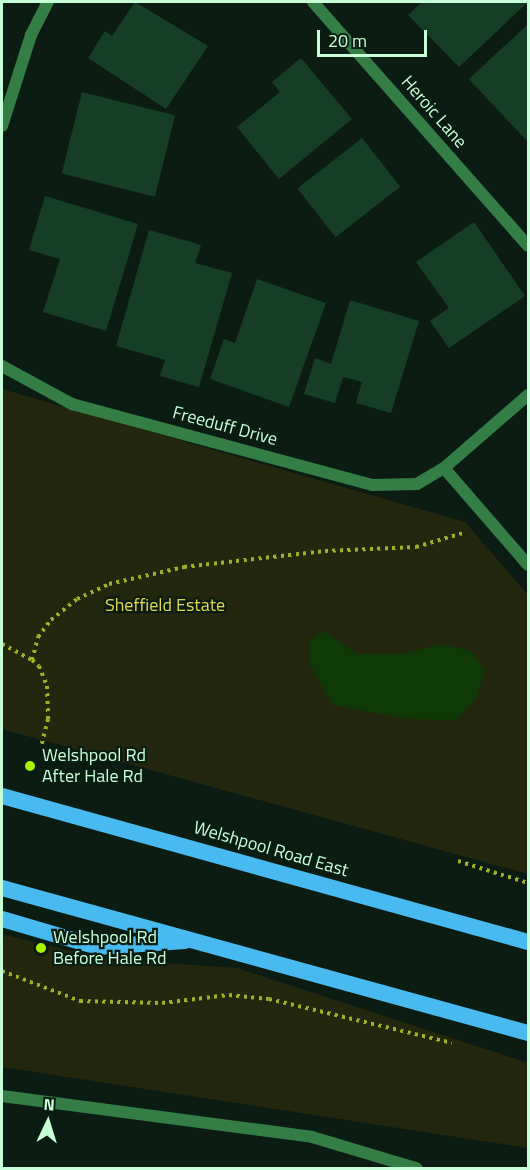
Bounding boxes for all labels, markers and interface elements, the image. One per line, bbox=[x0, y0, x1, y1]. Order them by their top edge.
scale bar bbox=[320, 18, 430, 56]
text: 20 m bbox=[328, 27, 367, 54]
street label: Heroic Lane bbox=[397, 71, 471, 153]
street label: Freeduff Drive bbox=[170, 402, 280, 450]
park label: Sheffield Estate bbox=[105, 594, 225, 616]
place label: Welshpool Rd After Hale Rd bbox=[42, 745, 146, 788]
marker: Welshpool Rd After Hale Rd bbox=[23, 759, 37, 773]
street label: Welshpool Road East bbox=[191, 817, 351, 881]
place label: Welshpool Rd Before Hale Rd bbox=[53, 927, 166, 970]
marker: Welshpool Rd Before Hale Rd bbox=[34, 941, 48, 955]
north arrow bbox=[18, 1092, 78, 1152]
text: N bbox=[43, 1092, 56, 1116]

